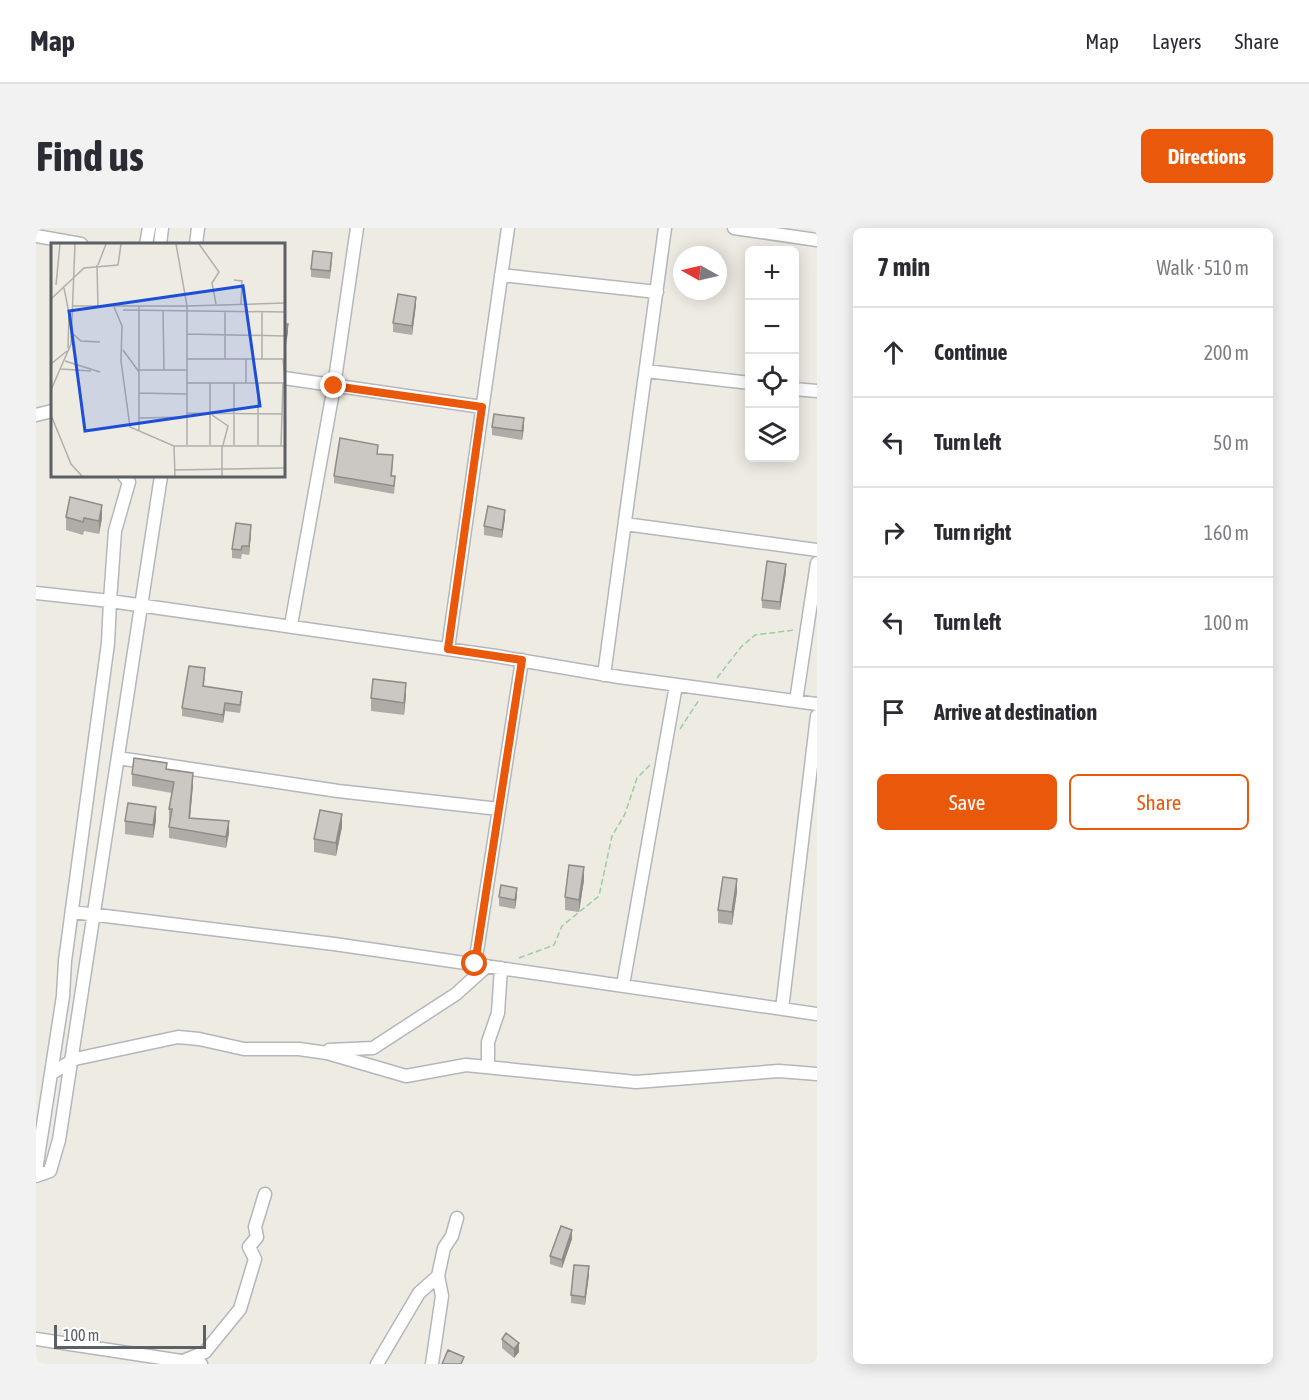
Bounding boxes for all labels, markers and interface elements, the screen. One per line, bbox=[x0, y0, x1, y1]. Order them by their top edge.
text: Map bbox=[30, 25, 75, 57]
text: Map bbox=[1085, 29, 1119, 53]
text: Layers bbox=[1152, 29, 1202, 53]
text: Share bbox=[1235, 29, 1279, 53]
button: Directions bbox=[1141, 129, 1273, 183]
text: Find us bbox=[36, 132, 144, 180]
inset map bbox=[51, 243, 285, 477]
north arrow bbox=[673, 246, 727, 300]
map controls bbox=[745, 246, 799, 462]
button: + bbox=[745, 246, 799, 300]
text: 7 min bbox=[877, 252, 930, 282]
text: Walk · 510 m bbox=[1157, 256, 1249, 279]
button: − bbox=[745, 300, 799, 354]
icon: ahead bbox=[877, 336, 910, 369]
text: Continue bbox=[934, 339, 1008, 365]
text: 200 m bbox=[1204, 341, 1249, 364]
button: locate bbox=[745, 354, 799, 408]
route end bbox=[320, 372, 346, 398]
button: layers bbox=[745, 408, 799, 462]
icon: left bbox=[877, 426, 910, 459]
text: Turn left bbox=[934, 429, 1001, 455]
text: 50 m bbox=[1213, 431, 1249, 454]
icon: right bbox=[877, 516, 910, 549]
text: Turn right bbox=[934, 519, 1011, 545]
text: 160 m bbox=[1204, 521, 1249, 544]
icon: left bbox=[877, 606, 910, 639]
text: Turn left bbox=[934, 609, 1001, 635]
text: 100 m bbox=[1204, 611, 1249, 634]
icon: arrive bbox=[877, 696, 910, 729]
text: Arrive at destination bbox=[934, 699, 1097, 725]
button: Save bbox=[877, 774, 1057, 830]
button: Share bbox=[1069, 774, 1249, 830]
route start bbox=[461, 950, 487, 976]
scale bar bbox=[54, 1322, 206, 1350]
text: 100 m bbox=[63, 1326, 99, 1344]

